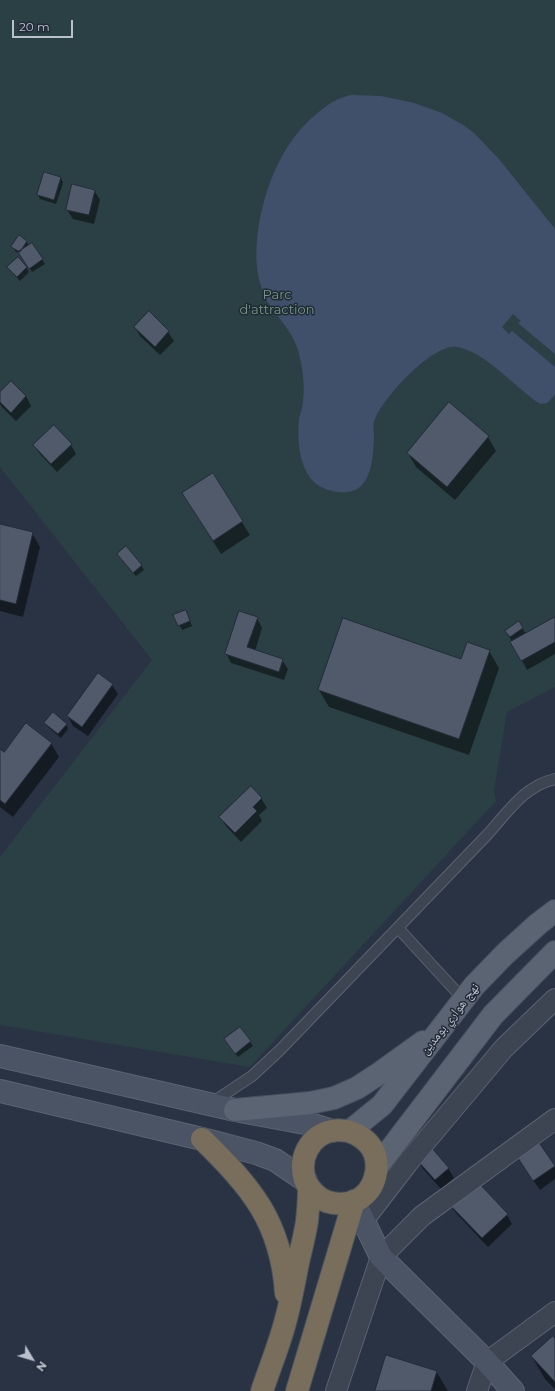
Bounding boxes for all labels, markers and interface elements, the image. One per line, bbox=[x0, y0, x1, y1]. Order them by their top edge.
scale bar bbox=[14, 12, 75, 38]
text: 20 m bbox=[19, 19, 50, 34]
park label: Parc d'attraction bbox=[240, 287, 314, 318]
street label: نهج هواري بومدين bbox=[417, 980, 483, 1058]
north arrow bbox=[12, 1339, 52, 1379]
text: N bbox=[33, 1359, 50, 1374]

